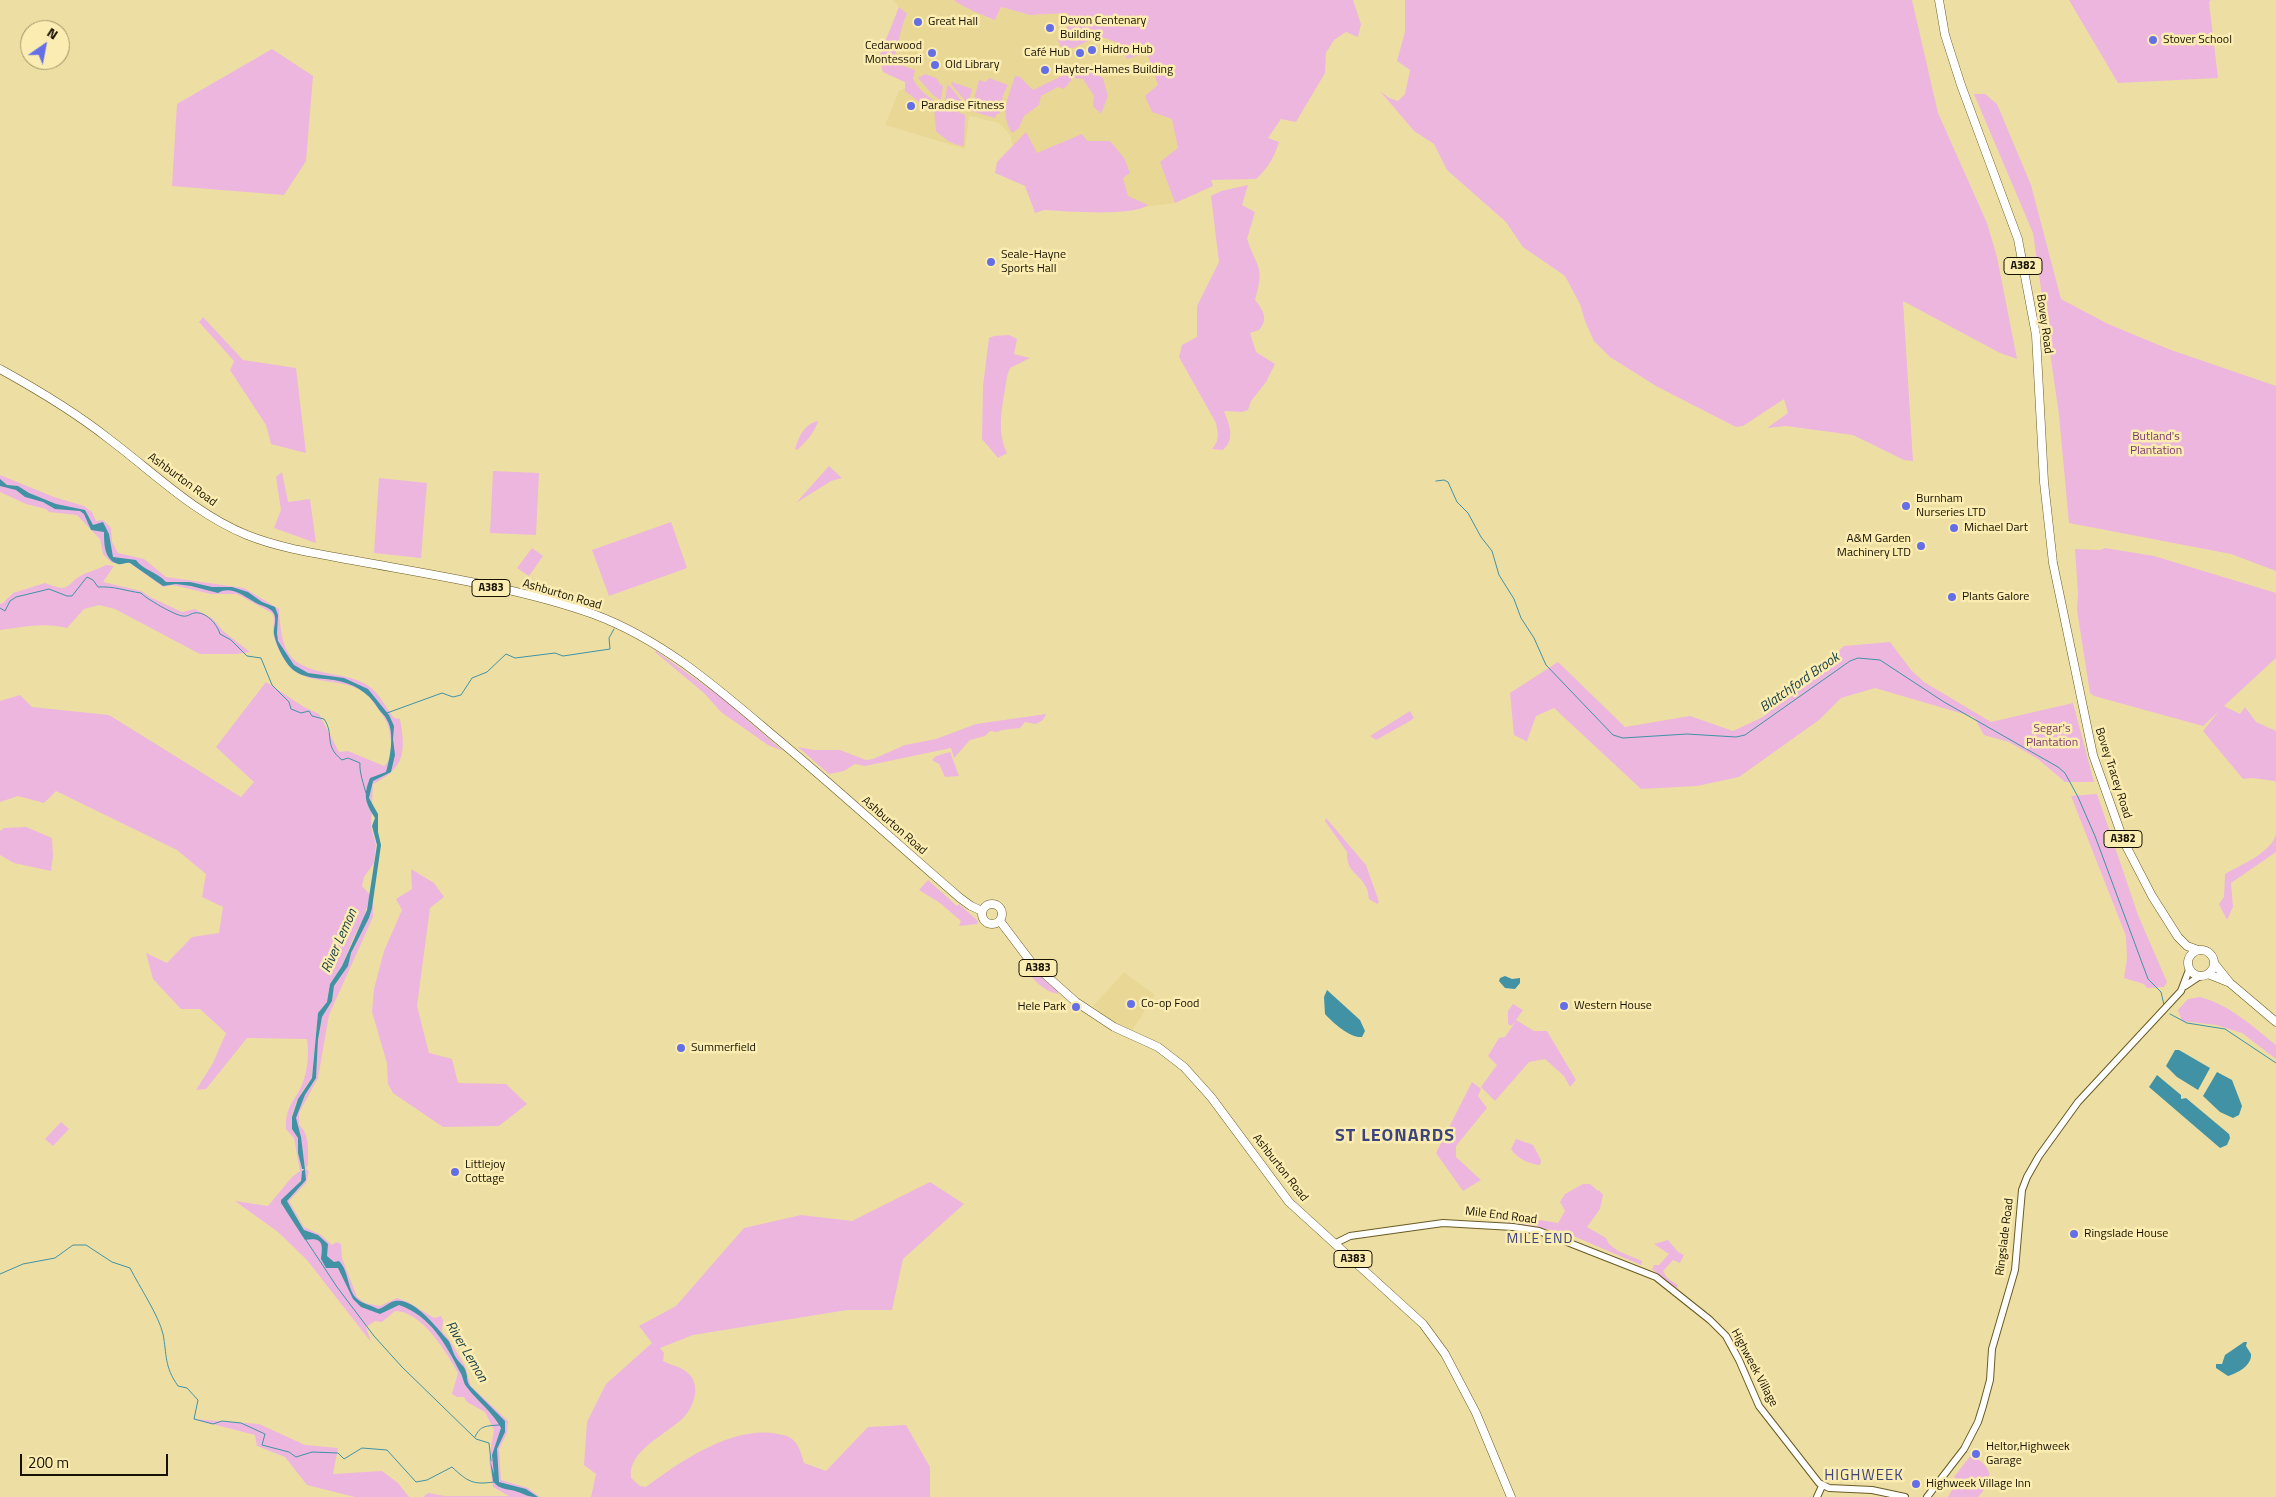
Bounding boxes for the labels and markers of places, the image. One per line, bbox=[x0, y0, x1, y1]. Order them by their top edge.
place label: Devon Centenary Building bbox=[1060, 14, 1146, 42]
place label: Great Hall bbox=[928, 15, 978, 29]
marker: Great Hall bbox=[912, 16, 924, 28]
marker: Devon Centenary Building bbox=[1044, 22, 1056, 34]
place label: Stover School bbox=[2163, 33, 2232, 47]
marker: Stover School bbox=[2147, 34, 2159, 46]
place label: Cedarwood Montessori bbox=[865, 39, 922, 67]
place label: Hidro Hub bbox=[1102, 43, 1153, 57]
marker: Hidro Hub bbox=[1086, 44, 1098, 56]
place label: Café Hub bbox=[1024, 46, 1070, 60]
marker: Cedarwood Montessori bbox=[926, 47, 938, 59]
marker: Café Hub bbox=[1074, 47, 1086, 59]
place label: Old Library bbox=[945, 58, 999, 72]
marker: Old Library bbox=[929, 59, 941, 71]
place label: Hayter-Hames Building bbox=[1055, 63, 1173, 77]
marker: Hayter-Hames Building bbox=[1039, 64, 1051, 76]
place label: Paradise Fitness bbox=[921, 99, 1004, 113]
marker: Paradise Fitness bbox=[905, 100, 917, 112]
place label: Seale-Hayne Sports Hall bbox=[1001, 248, 1066, 276]
marker: Seale-Hayne Sports Hall bbox=[985, 256, 997, 268]
place label: Burnham Nurseries LTD bbox=[1916, 492, 1986, 520]
marker: Burnham Nurseries LTD bbox=[1900, 500, 1912, 512]
place label: Michael Dart bbox=[1964, 521, 2028, 535]
marker: Michael Dart bbox=[1948, 522, 1960, 534]
place label: A&M Garden Machinery LTD bbox=[1837, 532, 1911, 560]
marker: A&M Garden Machinery LTD bbox=[1915, 540, 1927, 552]
place label: Plants Galore bbox=[1962, 590, 2029, 604]
marker: Plants Galore bbox=[1946, 591, 1958, 603]
place label: Co-op Food bbox=[1141, 997, 1199, 1011]
marker: Co-op Food bbox=[1125, 998, 1137, 1010]
place label: Western House bbox=[1574, 999, 1652, 1013]
place label: Hele Park bbox=[1017, 1000, 1066, 1014]
marker: Western House bbox=[1558, 1000, 1570, 1012]
marker: Hele Park bbox=[1070, 1001, 1082, 1013]
place label: Summerfield bbox=[691, 1041, 756, 1055]
marker: Summerfield bbox=[675, 1042, 687, 1054]
place label: Littlejoy Cottage bbox=[465, 1158, 505, 1186]
marker: Littlejoy Cottage bbox=[449, 1166, 461, 1178]
place label: Ringslade House bbox=[2084, 1227, 2168, 1241]
marker: Ringslade House bbox=[2068, 1228, 2080, 1240]
place label: Heltor,Highweek Garage bbox=[1986, 1440, 2070, 1468]
marker: Heltor,Highweek Garage bbox=[1970, 1448, 1982, 1460]
place label: Highweek Village Inn bbox=[1926, 1477, 2031, 1491]
marker: Highweek Village Inn bbox=[1910, 1478, 1922, 1490]

